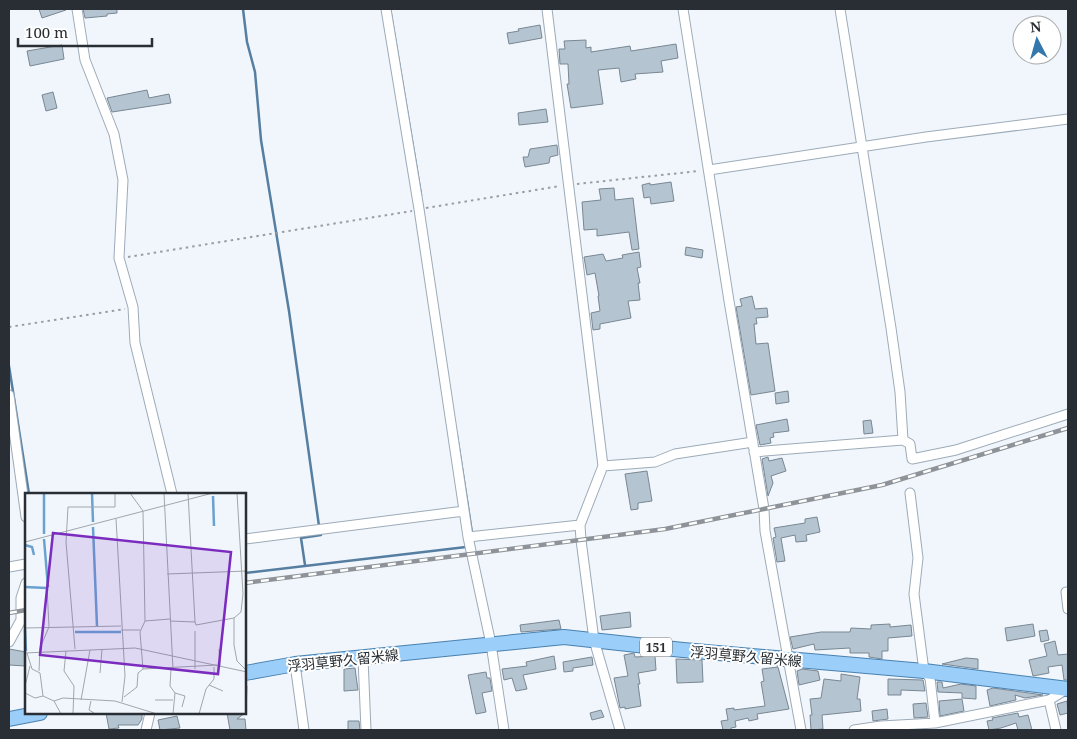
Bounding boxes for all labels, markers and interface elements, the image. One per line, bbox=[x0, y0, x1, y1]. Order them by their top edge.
scale bar bbox=[18, 15, 151, 47]
north arrow bbox=[1012, 15, 1062, 65]
text: N bbox=[1029, 17, 1042, 37]
text: 100 m bbox=[25, 22, 68, 42]
inset map bbox=[25, 493, 246, 714]
road number: 151 bbox=[640, 638, 672, 656]
street label: 浮羽草野久留米線 bbox=[689, 642, 803, 670]
street label: 浮羽草野久留米線 bbox=[286, 645, 400, 675]

